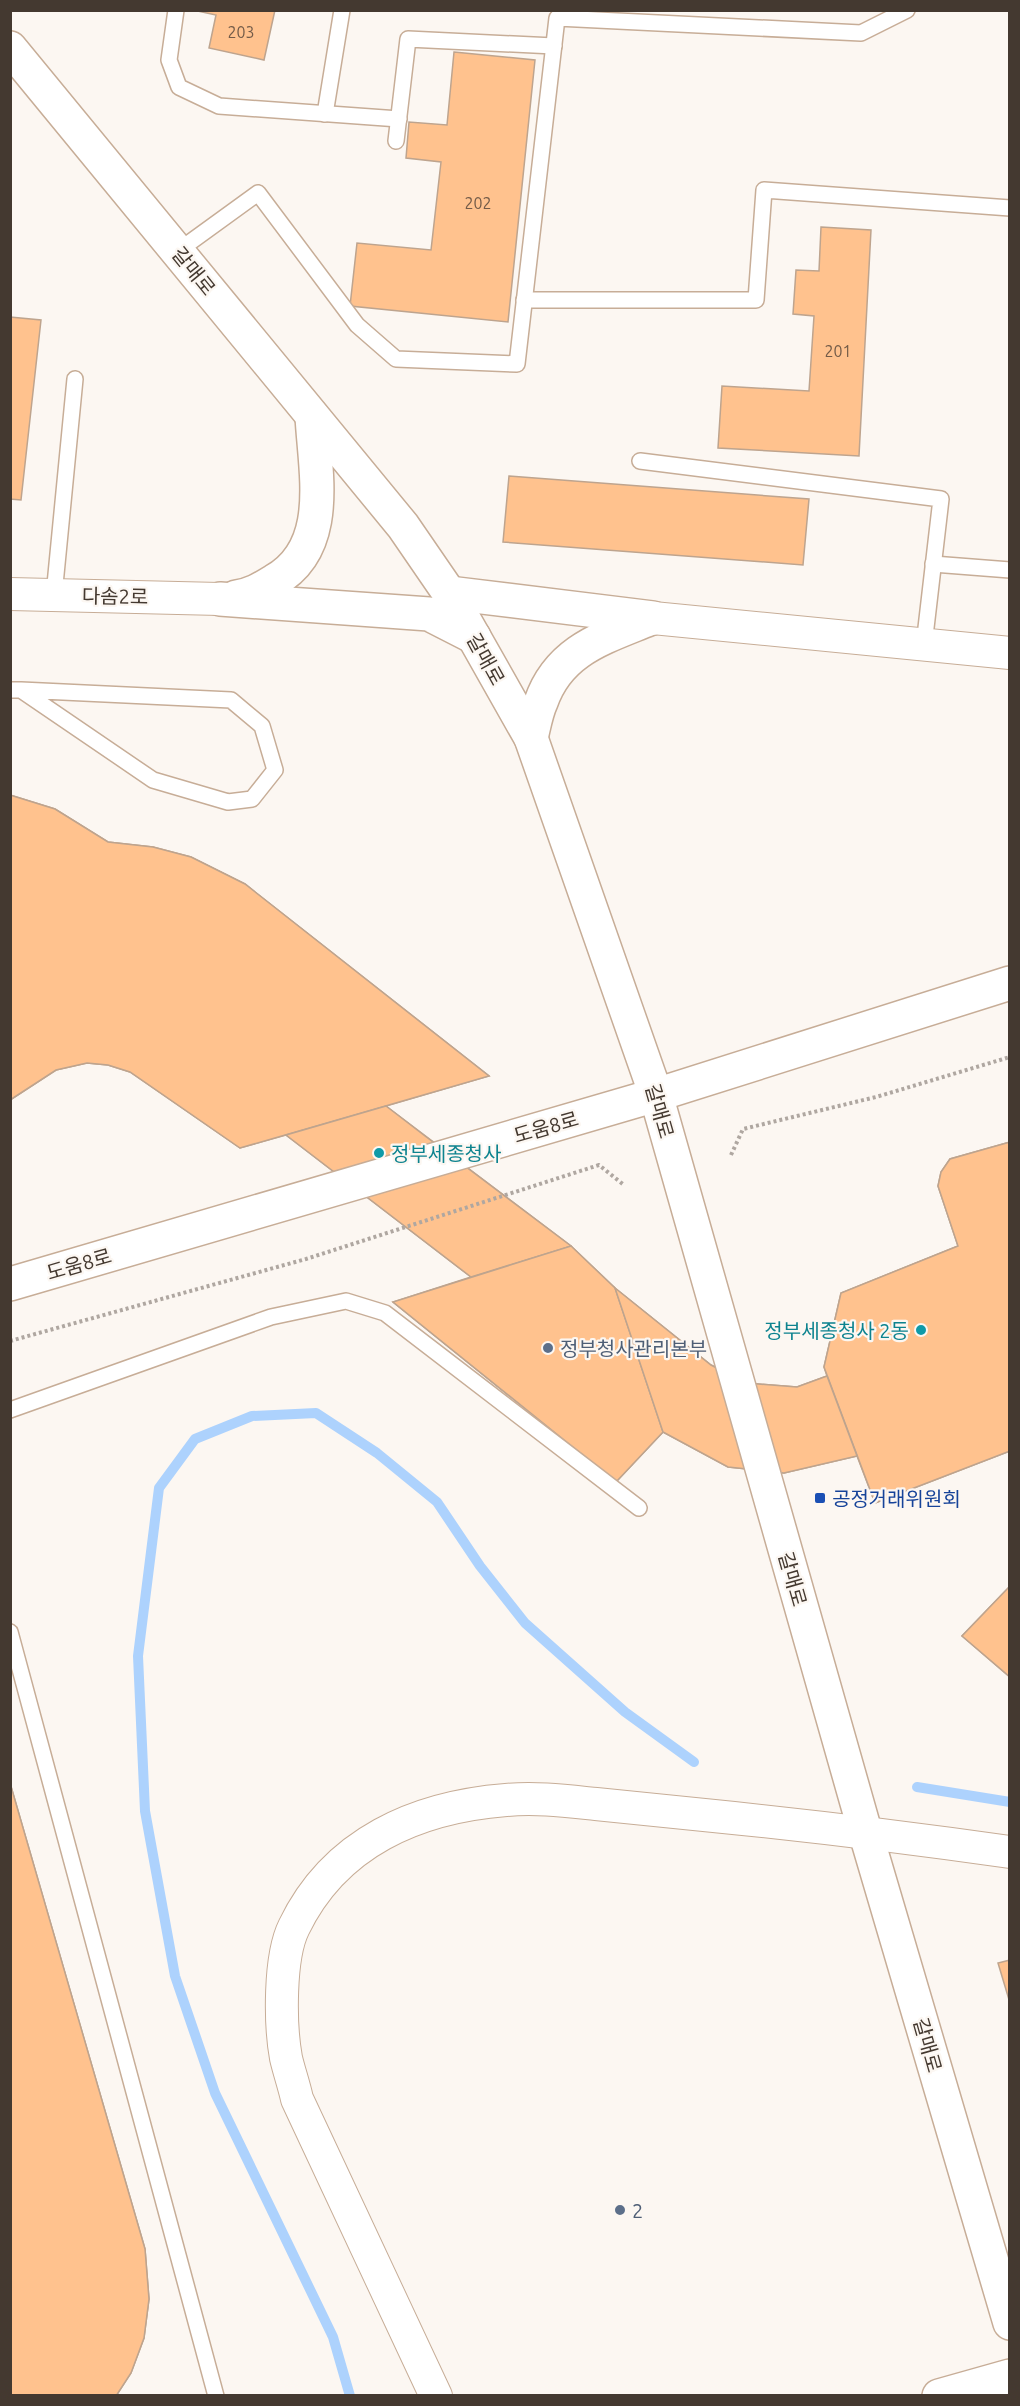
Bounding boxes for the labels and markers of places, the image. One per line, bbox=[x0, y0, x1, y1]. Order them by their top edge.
place label: 정부세종청사 bbox=[391, 1142, 501, 1165]
marker: 정부세종청사 bbox=[372, 1146, 386, 1160]
place label: 정부세종청사 2동 bbox=[764, 1319, 909, 1342]
marker: 정부세종청사 2동 bbox=[914, 1323, 928, 1337]
place label: 정부청사관리본부 bbox=[560, 1337, 707, 1360]
marker: 정부청사관리본부 bbox=[541, 1341, 555, 1355]
place label: 공정거래위원회 bbox=[832, 1487, 961, 1510]
marker: 공정거래위원회 bbox=[813, 1491, 827, 1505]
place label: 2 bbox=[632, 2199, 643, 2222]
marker: 2 bbox=[613, 2203, 627, 2217]

